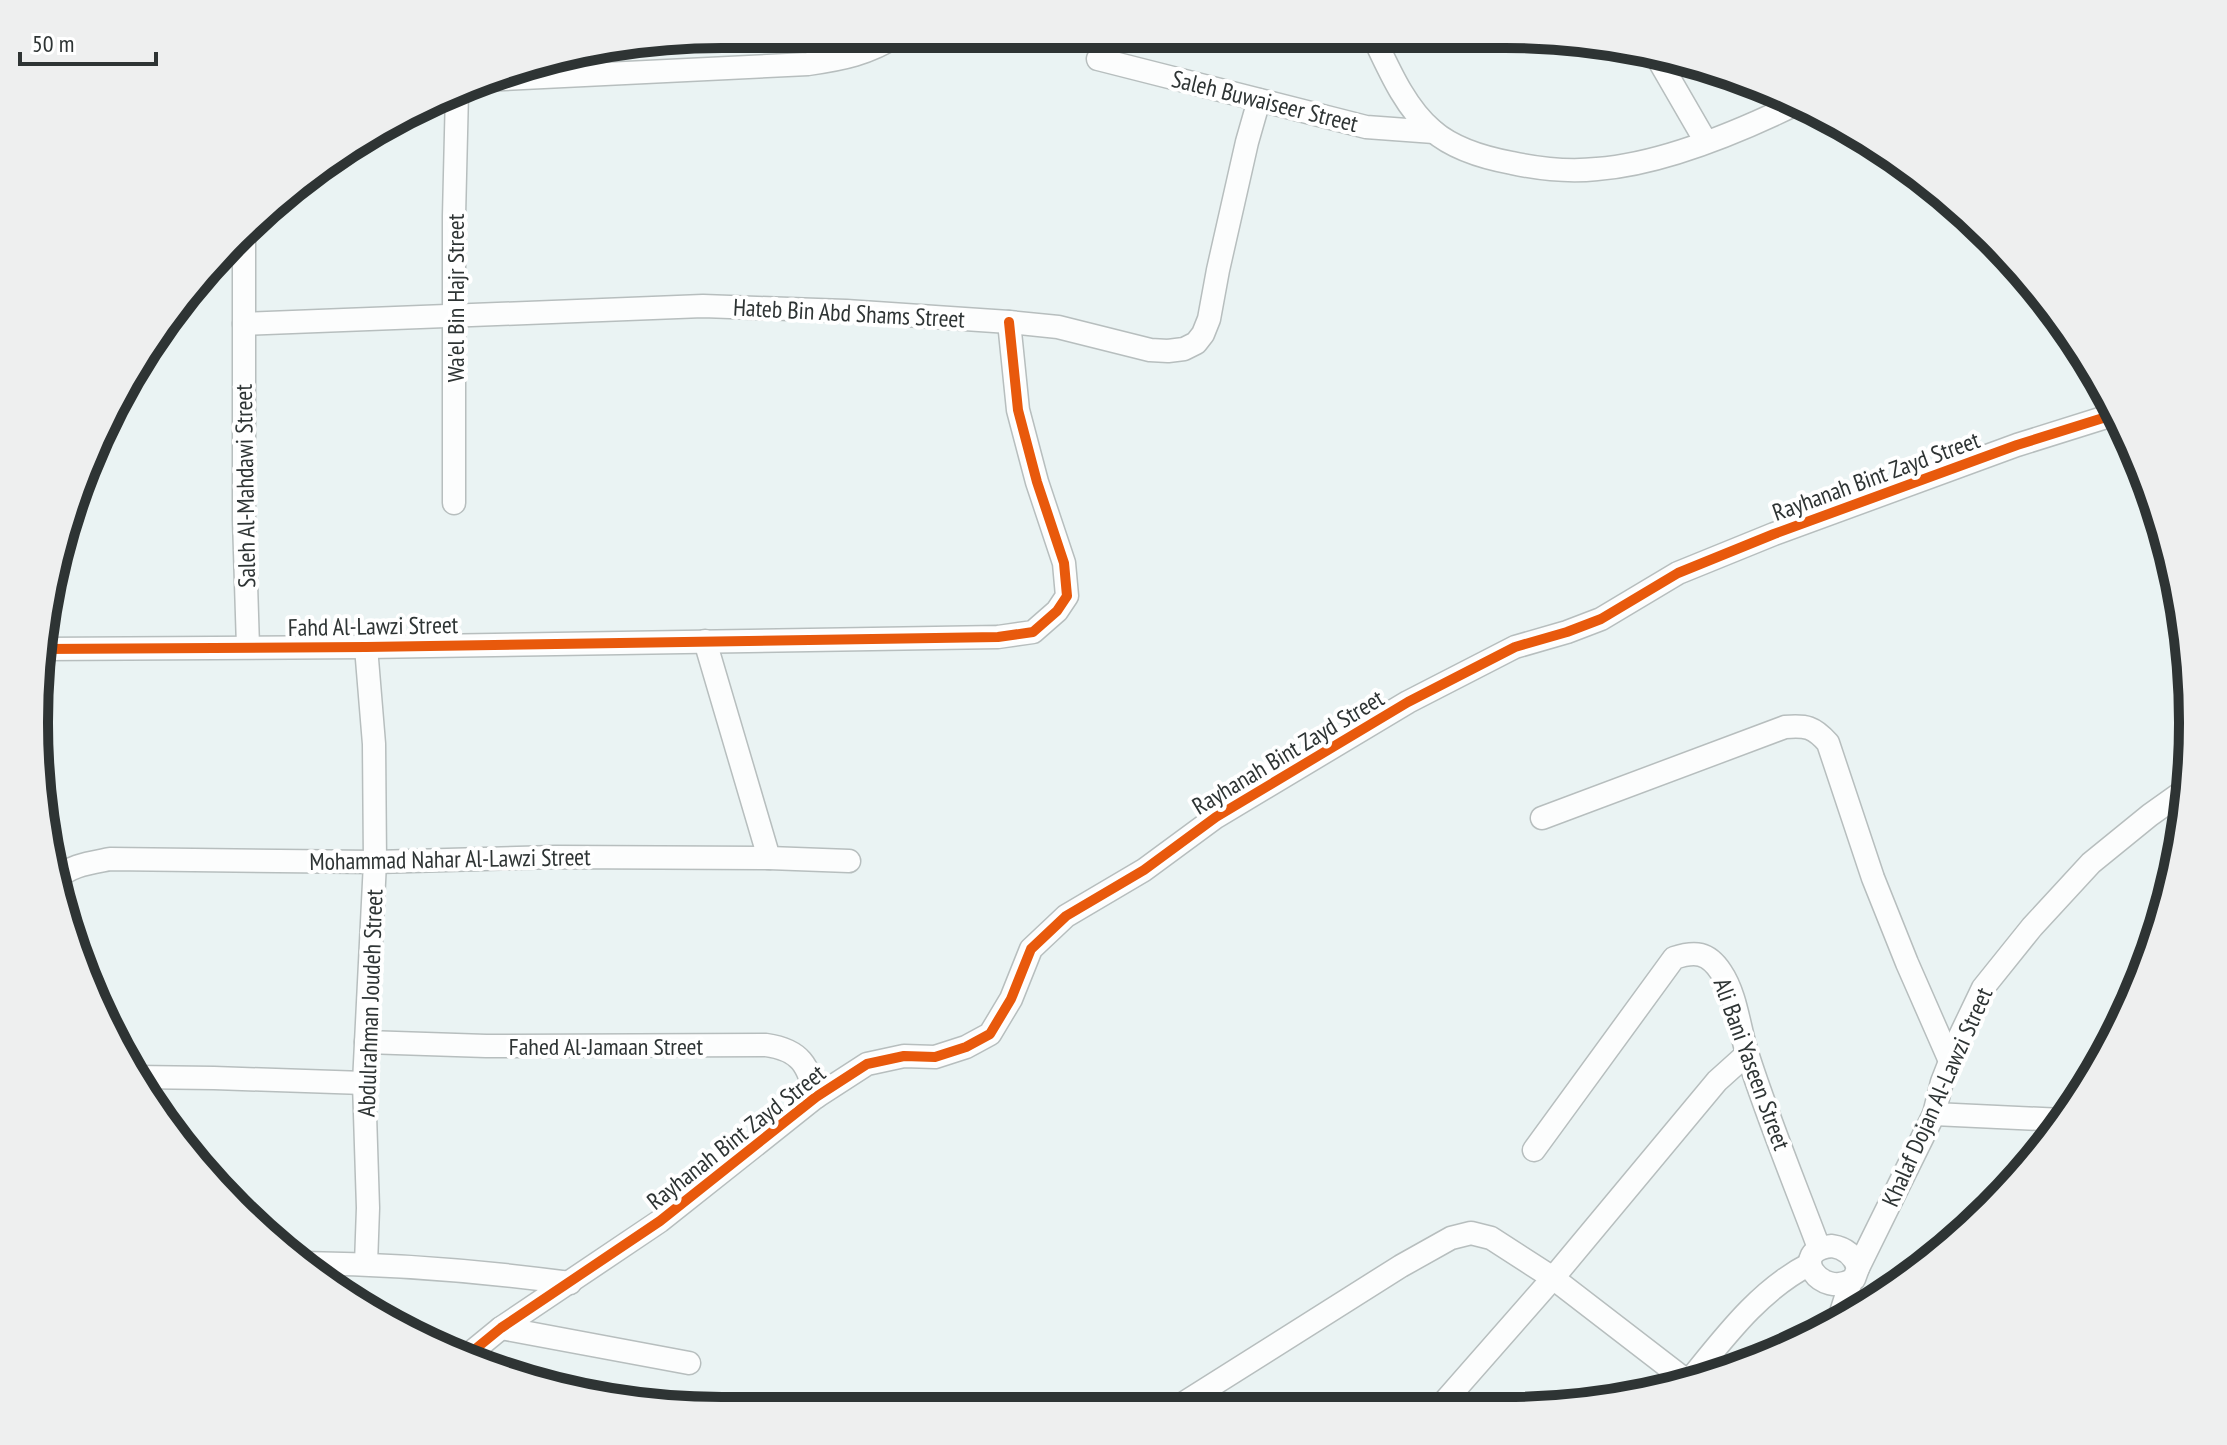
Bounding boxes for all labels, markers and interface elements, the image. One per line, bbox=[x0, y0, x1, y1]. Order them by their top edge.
scale bar bbox=[20, 16, 156, 66]
text: 50 m bbox=[32, 28, 74, 59]
street label: Saleh Buwaiseer Street bbox=[1169, 63, 1362, 139]
street label: Wa'el Bin Hajr Street bbox=[440, 213, 471, 382]
street label: Hateb Bin Abd Shams Street bbox=[732, 291, 966, 335]
street label: Saleh Al-Mahdawi Street bbox=[228, 383, 262, 588]
street label: Rayhanah Bint Zayd Street bbox=[1768, 424, 1984, 528]
street label: Fahd Al-Lawzi Street bbox=[287, 609, 459, 643]
street label: Rayhanah Bint Zayd Street bbox=[1186, 682, 1390, 822]
street label: Mohammad Nahar Al-Lawzi Street bbox=[309, 841, 591, 877]
street label: Abdulrahman Joudeh Street bbox=[351, 888, 389, 1117]
street label: Ali Bani Yaseen Street bbox=[1707, 974, 1798, 1155]
street label: Khalaf Dojan Al-Lawzi Street bbox=[1875, 982, 1999, 1211]
street label: Fahed Al-Jamaan Street bbox=[509, 1031, 704, 1062]
street label: Rayhanah Bint Zayd Street bbox=[640, 1057, 832, 1216]

